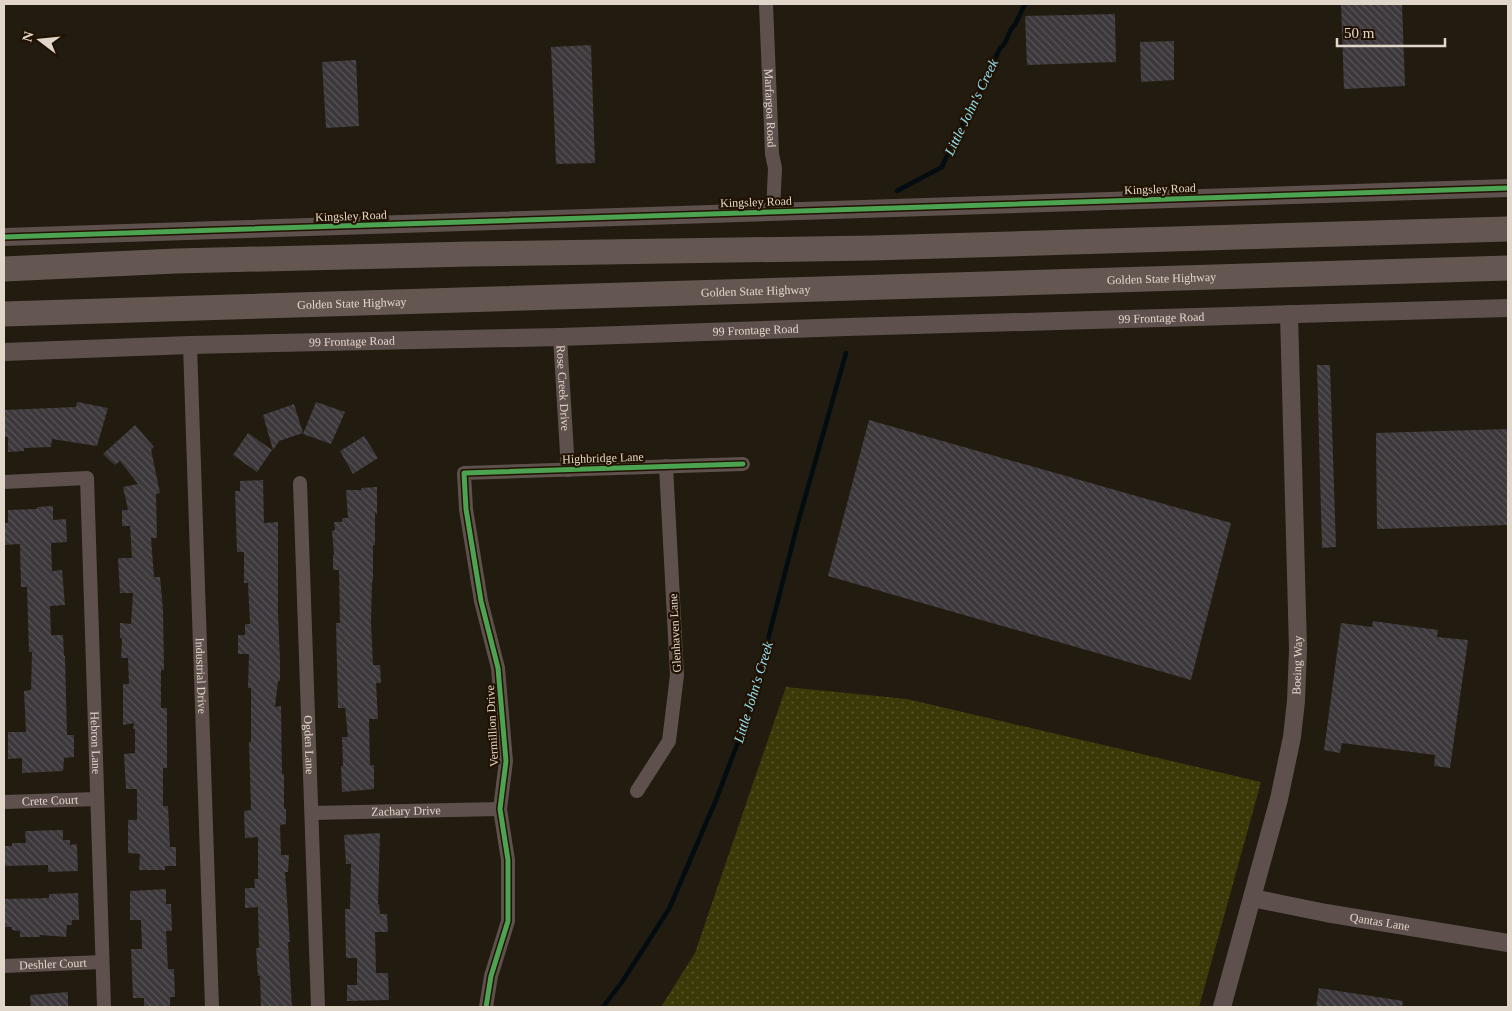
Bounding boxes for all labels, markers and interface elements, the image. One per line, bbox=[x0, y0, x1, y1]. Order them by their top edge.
north arrow bbox=[15, 15, 65, 65]
scale bar bbox=[1337, 15, 1444, 47]
text: 50 m bbox=[1344, 25, 1375, 41]
text: N bbox=[19, 30, 37, 43]
water label: Little John's Creek bbox=[941, 56, 1002, 159]
street label: Marfargoa Road bbox=[762, 68, 779, 148]
street label: Kingsley Road bbox=[1124, 181, 1196, 197]
street label: Kingsley Road bbox=[720, 194, 792, 210]
street label: Kingsley Road bbox=[315, 208, 387, 224]
street label: Golden State Highway bbox=[1107, 270, 1216, 287]
street label: Golden State Highway bbox=[701, 282, 811, 300]
street label: Golden State Highway bbox=[297, 295, 407, 312]
street label: 99 Frontage Road bbox=[1118, 310, 1205, 326]
street label: 99 Frontage Road bbox=[712, 322, 799, 339]
street label: 99 Frontage Road bbox=[309, 334, 395, 349]
street label: Rose Creek Drive bbox=[553, 345, 573, 431]
street label: Highbridge Lane bbox=[562, 450, 644, 466]
street label: Glenhaven Lane bbox=[666, 593, 684, 673]
street label: Boeing Way bbox=[1289, 636, 1305, 695]
street label: Industrial Drive bbox=[193, 637, 209, 714]
water label: Little John's Creek bbox=[731, 639, 776, 746]
street label: Vermillion Drive bbox=[483, 685, 501, 767]
street label: Hebron Lane bbox=[88, 711, 104, 774]
street label: Ogden Lane bbox=[301, 715, 317, 775]
street label: Crete Court bbox=[22, 793, 79, 808]
street label: Zachary Drive bbox=[371, 803, 441, 819]
street label: Qantas Lane bbox=[1349, 910, 1411, 934]
street label: Deshler Court bbox=[19, 956, 88, 972]

